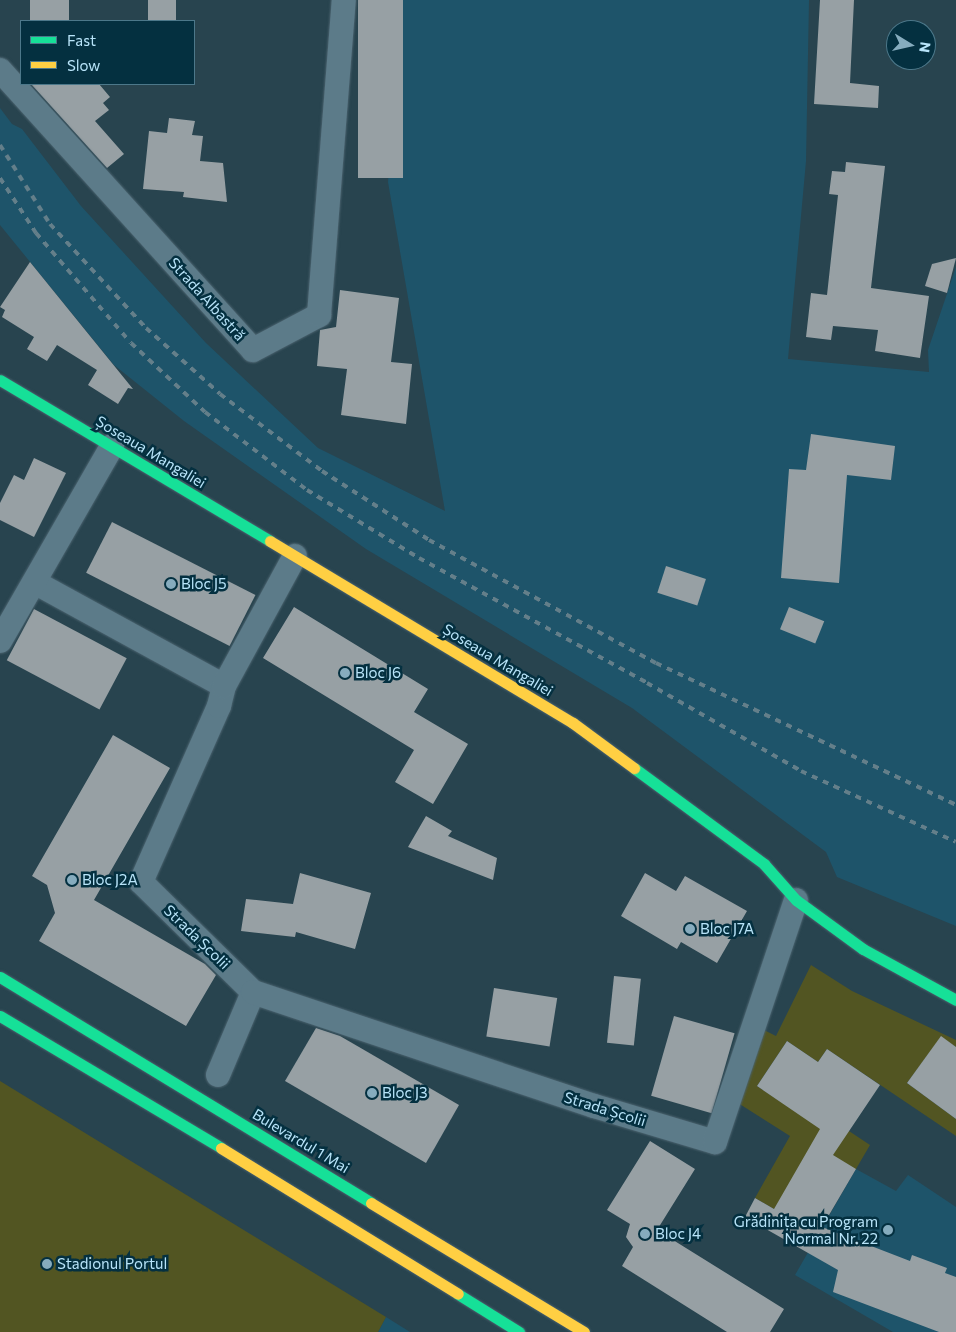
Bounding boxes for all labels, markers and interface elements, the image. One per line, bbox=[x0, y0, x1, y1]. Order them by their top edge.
legend bbox=[20, 20, 195, 85]
north arrow bbox=[886, 20, 936, 70]
text: Fast bbox=[67, 31, 96, 49]
text: N bbox=[916, 41, 935, 54]
text: Slow bbox=[67, 56, 100, 74]
street label: Strada Albastră bbox=[165, 254, 249, 344]
street label: Șoseaua Mangaliei bbox=[93, 412, 209, 492]
place label: Bloc J5 bbox=[181, 575, 227, 593]
marker: Bloc J5 bbox=[165, 578, 177, 590]
street label: Șoseaua Mangaliei bbox=[440, 620, 556, 700]
place label: Bloc J6 bbox=[355, 664, 401, 682]
marker: Bloc J6 bbox=[339, 667, 351, 679]
place label: Bloc J2A bbox=[82, 871, 138, 889]
marker: Bloc J2A bbox=[66, 874, 78, 886]
street label: Strada Școlii bbox=[160, 901, 234, 973]
place label: Bloc J7A bbox=[700, 920, 754, 938]
marker: Bloc J7A bbox=[684, 923, 696, 935]
place label: Bloc J3 bbox=[382, 1084, 428, 1102]
marker: Bloc J3 bbox=[366, 1087, 378, 1099]
street label: Strada Școlii bbox=[562, 1088, 648, 1130]
street label: Bulevardul 1 Mai bbox=[249, 1105, 353, 1177]
place label: Grădinița cu Program Normal Nr. 22 bbox=[734, 1212, 878, 1247]
marker: Grădinița cu Program Normal Nr. 22 bbox=[882, 1224, 894, 1236]
place label: Bloc J4 bbox=[655, 1225, 701, 1243]
marker: Bloc J4 bbox=[639, 1228, 651, 1240]
place label: Stadionul Portul bbox=[57, 1255, 167, 1273]
marker: Stadionul Portul bbox=[41, 1258, 53, 1270]

